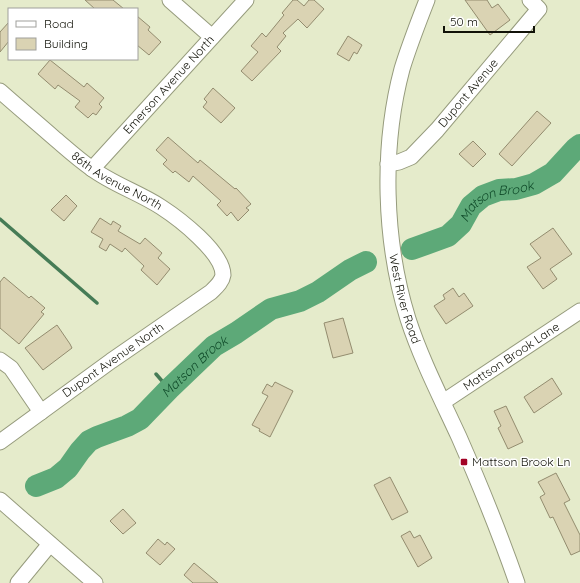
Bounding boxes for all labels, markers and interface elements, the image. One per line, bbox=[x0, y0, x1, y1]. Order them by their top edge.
legend bbox=[8, 8, 138, 60]
scale bar bbox=[444, 8, 534, 34]
text: 50 m bbox=[450, 14, 478, 29]
text: Road bbox=[44, 16, 74, 31]
street label: Emerson Avenue North bbox=[120, 32, 217, 137]
text: Building bbox=[44, 36, 88, 51]
street label: Dupont Avenue bbox=[435, 55, 501, 130]
street label: 86th Avenue North bbox=[69, 148, 165, 213]
water label: Matson Brook bbox=[456, 176, 536, 224]
street label: West River Road bbox=[386, 253, 424, 346]
street label: Dupont Avenue North bbox=[59, 319, 166, 400]
street label: Mattson Brook Lane bbox=[460, 319, 562, 394]
water label: Matson Brook bbox=[158, 331, 231, 400]
place label: Mattson Brook Ln bbox=[472, 454, 570, 469]
marker: Mattson Brook Ln bbox=[459, 457, 469, 467]

